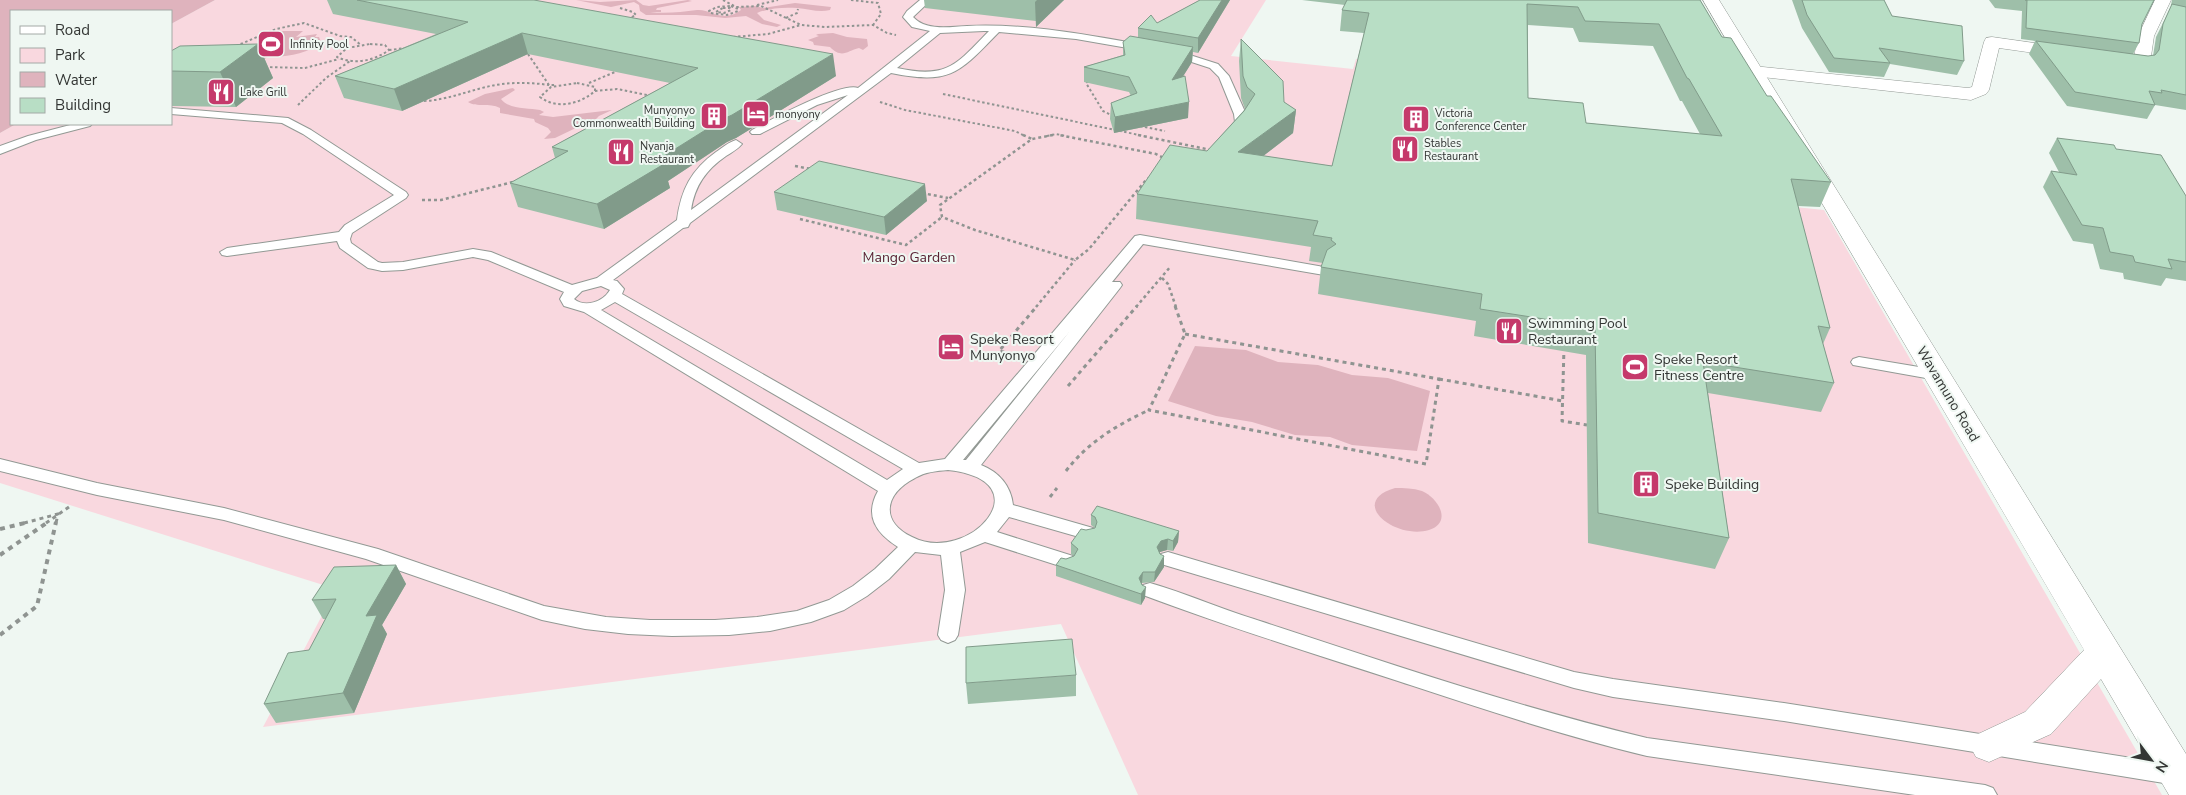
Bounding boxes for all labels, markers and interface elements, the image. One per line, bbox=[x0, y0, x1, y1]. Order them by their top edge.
legend bbox=[10, 10, 172, 125]
text: Road bbox=[55, 20, 90, 40]
sports icon: Infinity Pool bbox=[256, 29, 286, 59]
place label: Infinity Pool bbox=[290, 37, 349, 52]
text: Park bbox=[55, 45, 85, 65]
text: Water bbox=[55, 70, 98, 90]
restaurant icon: Lake Grill bbox=[206, 77, 236, 107]
place label: Lake Grill bbox=[240, 85, 288, 100]
text: Building bbox=[55, 95, 111, 115]
hotel icon: monyony bbox=[741, 99, 771, 129]
building icon: Munyonyo Commonwealth Building bbox=[699, 101, 729, 131]
place label: Munyonyo Commonwealth Building bbox=[573, 103, 695, 131]
building icon: Victoria Conference Center bbox=[1401, 104, 1431, 134]
place label: Victoria Conference Center bbox=[1434, 106, 1526, 134]
place label: monyony bbox=[775, 107, 821, 122]
restaurant icon: Stables Restaurant bbox=[1390, 134, 1420, 164]
place label: Stables Restaurant bbox=[1424, 136, 1478, 164]
restaurant icon: Nyanja Restaurant bbox=[606, 137, 636, 167]
place label: Nyanja Restaurant bbox=[640, 139, 694, 167]
park label: Mango Garden bbox=[863, 248, 956, 267]
place label: Swimming Pool Restaurant bbox=[1528, 314, 1628, 349]
restaurant icon: Swimming Pool Restaurant bbox=[1494, 316, 1524, 346]
place label: Speke Resort Munyonyo bbox=[970, 330, 1054, 365]
hotel icon: Speke Resort Munyonyo bbox=[936, 332, 966, 362]
street label: Wavamuno Road bbox=[1912, 343, 1984, 445]
place label: Speke Resort Fitness Centre bbox=[1654, 350, 1744, 385]
sports icon: Speke Resort Fitness Centre bbox=[1620, 352, 1650, 382]
building icon: Speke Building bbox=[1631, 469, 1661, 499]
place label: Speke Building bbox=[1665, 475, 1759, 494]
north arrow bbox=[2126, 735, 2176, 785]
text: N bbox=[2151, 757, 2172, 776]

